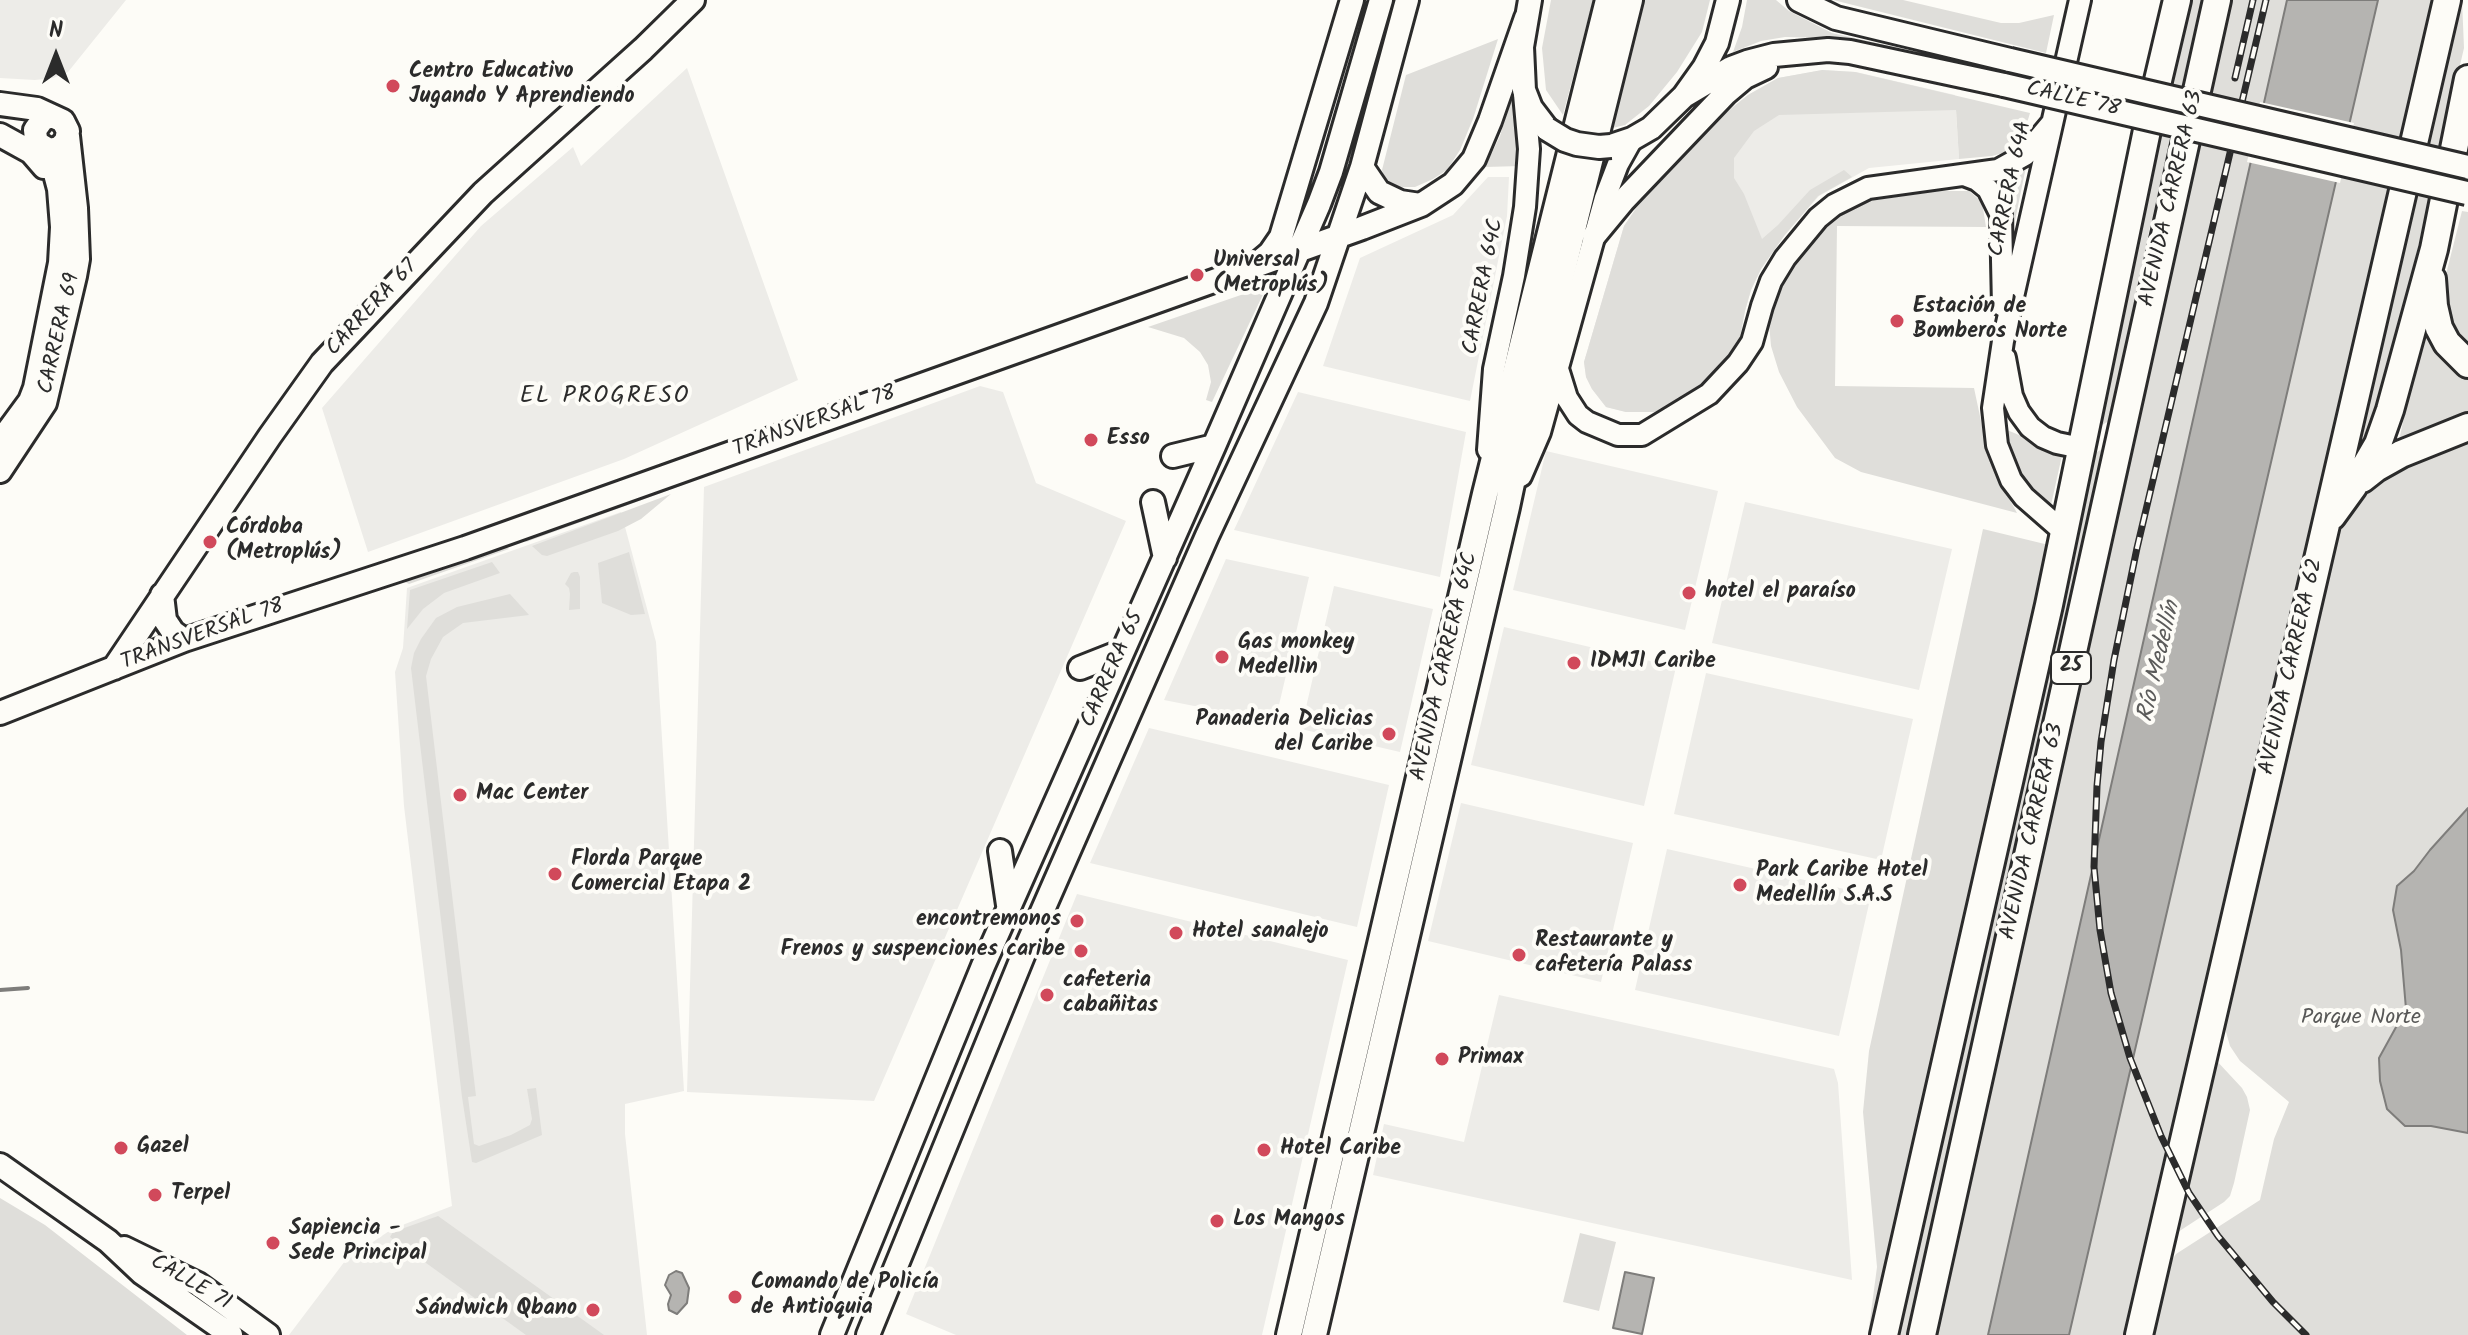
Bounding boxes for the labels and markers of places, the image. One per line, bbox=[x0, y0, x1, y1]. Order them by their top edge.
place label: Centro Educativo Jugando Y Aprendiendo bbox=[409, 60, 635, 112]
marker: Centro Educativo Jugando Y Aprendiendo bbox=[384, 77, 402, 95]
place label: Universal (Metroplús) bbox=[1213, 249, 1329, 300]
marker: Universal (Metroplús) bbox=[1188, 266, 1206, 284]
place label: Estación de Bomberos Norte bbox=[1913, 295, 2067, 346]
marker: Estación de Bomberos Norte bbox=[1888, 312, 1906, 330]
place label: Esso bbox=[1107, 427, 1150, 453]
marker: Esso bbox=[1082, 431, 1100, 449]
place label: Córdoba (Metroplús) bbox=[226, 516, 342, 568]
marker: Córdoba (Metroplús) bbox=[201, 533, 219, 551]
place label: hotel el paraíso bbox=[1705, 580, 1856, 606]
marker: hotel el paraíso bbox=[1680, 584, 1698, 602]
place label: Gas monkey Medellin bbox=[1238, 631, 1354, 682]
marker: Gas monkey Medellin bbox=[1213, 648, 1231, 666]
place label: IDMJI Caribe bbox=[1590, 650, 1716, 676]
marker: IDMJI Caribe bbox=[1565, 654, 1583, 672]
place label: Panaderia Delicias del Caribe bbox=[1195, 708, 1373, 760]
marker: Panaderia Delicias del Caribe bbox=[1380, 725, 1398, 743]
place label: Mac Center bbox=[476, 782, 588, 808]
marker: Mac Center bbox=[451, 786, 469, 804]
place label: Florda Parque Comercial Etapa 2 bbox=[571, 848, 751, 900]
place label: Park Caribe Hotel Medellín S.A.S bbox=[1756, 859, 1928, 910]
marker: Florda Parque Comercial Etapa 2 bbox=[546, 865, 564, 883]
marker: Park Caribe Hotel Medellín S.A.S bbox=[1731, 876, 1749, 894]
place label: encontremonos bbox=[916, 908, 1061, 934]
marker: encontremonos bbox=[1068, 912, 1086, 930]
place label: Hotel sanalejo bbox=[1192, 920, 1329, 946]
marker: Hotel sanalejo bbox=[1167, 924, 1185, 942]
place label: Restaurante y cafetería Palass bbox=[1535, 929, 1692, 980]
place label: Frenos y suspenciones caribe bbox=[780, 938, 1065, 964]
marker: Frenos y suspenciones caribe bbox=[1072, 942, 1090, 960]
marker: Restaurante y cafetería Palass bbox=[1510, 946, 1528, 964]
place label: cafeteria cabañitas bbox=[1063, 969, 1158, 1020]
marker: cafeteria cabañitas bbox=[1038, 986, 1056, 1004]
place label: Primax bbox=[1458, 1046, 1523, 1072]
marker: Primax bbox=[1433, 1050, 1451, 1068]
place label: Gazel bbox=[137, 1135, 189, 1161]
place label: Hotel Caribe bbox=[1280, 1137, 1401, 1163]
marker: Gazel bbox=[112, 1139, 130, 1157]
marker: Hotel Caribe bbox=[1255, 1141, 1273, 1159]
place label: Terpel bbox=[171, 1182, 230, 1208]
marker: Terpel bbox=[146, 1186, 164, 1204]
place label: Los Mangos bbox=[1233, 1208, 1345, 1234]
marker: Los Mangos bbox=[1208, 1212, 1226, 1230]
place label: Sapiencia - Sede Principal bbox=[289, 1217, 426, 1268]
marker: Sapiencia - Sede Principal bbox=[264, 1234, 282, 1252]
place label: Comando de Policía de Antioquia bbox=[751, 1271, 939, 1322]
marker: Comando de Policía de Antioquia bbox=[726, 1288, 744, 1306]
place label: Sándwich Qbano bbox=[416, 1297, 577, 1323]
marker: Sándwich Qbano bbox=[584, 1301, 602, 1319]

